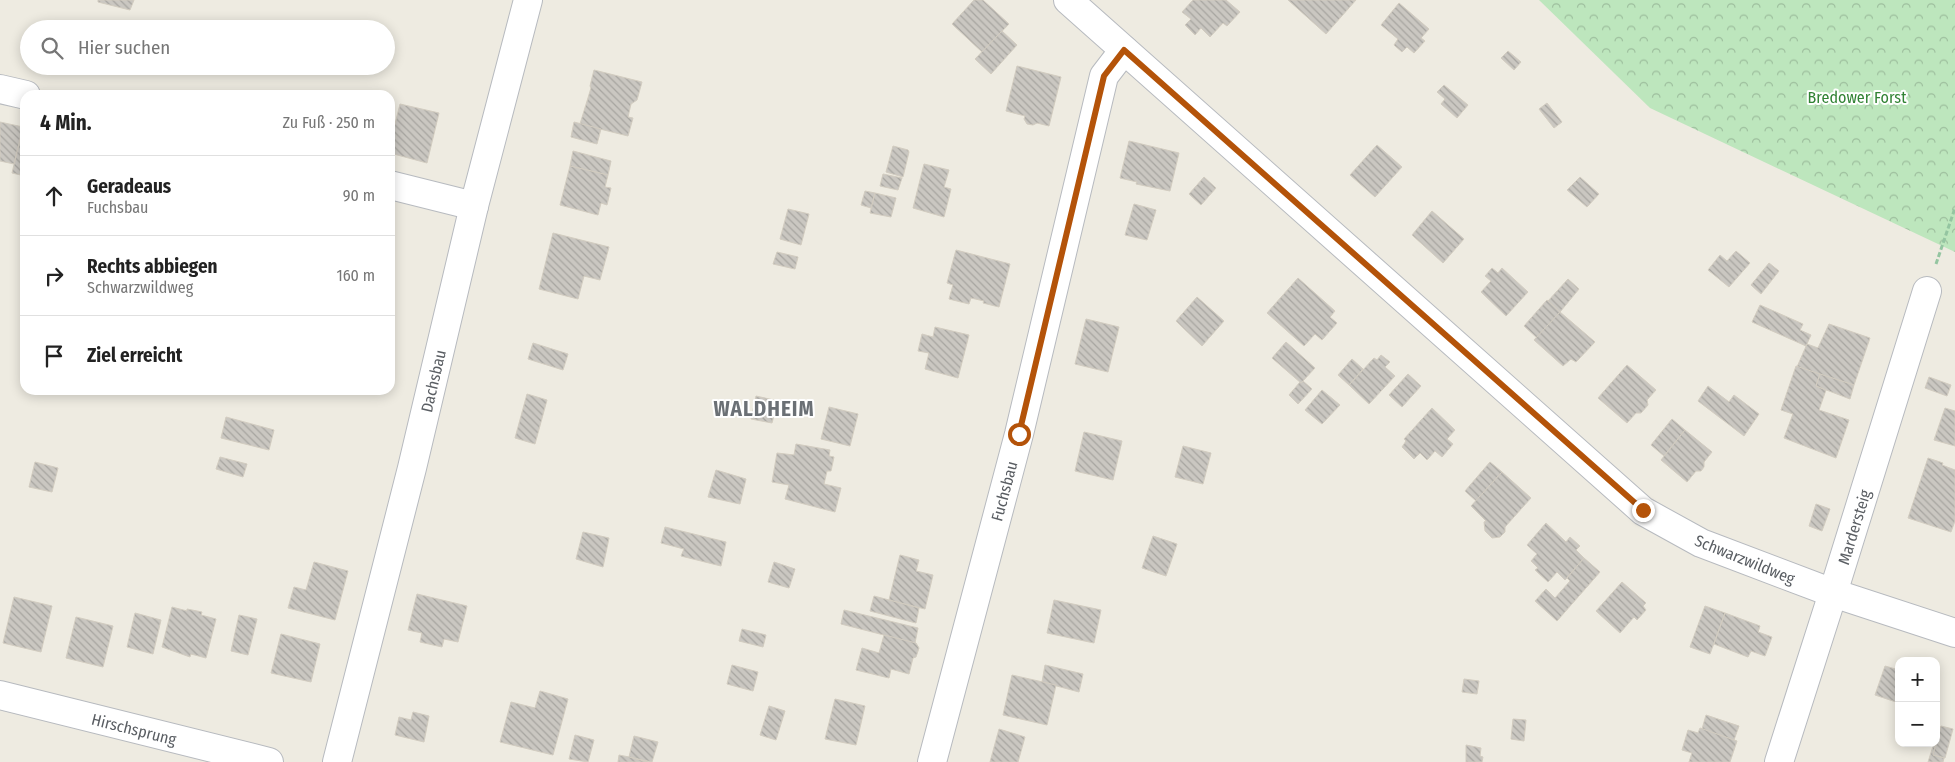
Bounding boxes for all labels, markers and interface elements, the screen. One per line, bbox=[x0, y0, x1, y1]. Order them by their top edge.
search box bbox=[20, 20, 395, 75]
icon: search bbox=[38, 34, 66, 62]
text: Hier suchen bbox=[78, 36, 170, 59]
park label: Bredower Forst bbox=[1808, 88, 1907, 107]
text: 4 Min. bbox=[40, 110, 92, 136]
text: Zu Fuß · 250 m bbox=[283, 113, 375, 132]
text: Geradeaus bbox=[87, 175, 171, 198]
icon: ahead bbox=[40, 182, 68, 210]
text: 90 m bbox=[343, 186, 375, 205]
text: Fuchsbau bbox=[87, 198, 148, 217]
text: Rechts abbiegen bbox=[87, 255, 217, 278]
icon: right bbox=[40, 262, 68, 290]
text: 160 m bbox=[336, 266, 375, 285]
text: Schwarzwildweg bbox=[87, 278, 193, 297]
icon: arrive bbox=[40, 342, 68, 370]
text: Ziel erreicht bbox=[87, 344, 183, 367]
street label: Dachsbau bbox=[417, 348, 450, 414]
district label: WALDHEIM bbox=[713, 396, 815, 422]
route start bbox=[1008, 423, 1031, 446]
street label: Fuchsbau bbox=[987, 459, 1022, 523]
street label: Mardersteig bbox=[1834, 487, 1875, 567]
route end bbox=[1632, 499, 1655, 522]
street label: Schwarzwildweg bbox=[1692, 531, 1798, 588]
map controls bbox=[1895, 657, 1940, 747]
button: + bbox=[1895, 657, 1940, 702]
button: − bbox=[1895, 702, 1940, 747]
street label: Hirschsprung bbox=[90, 710, 179, 749]

